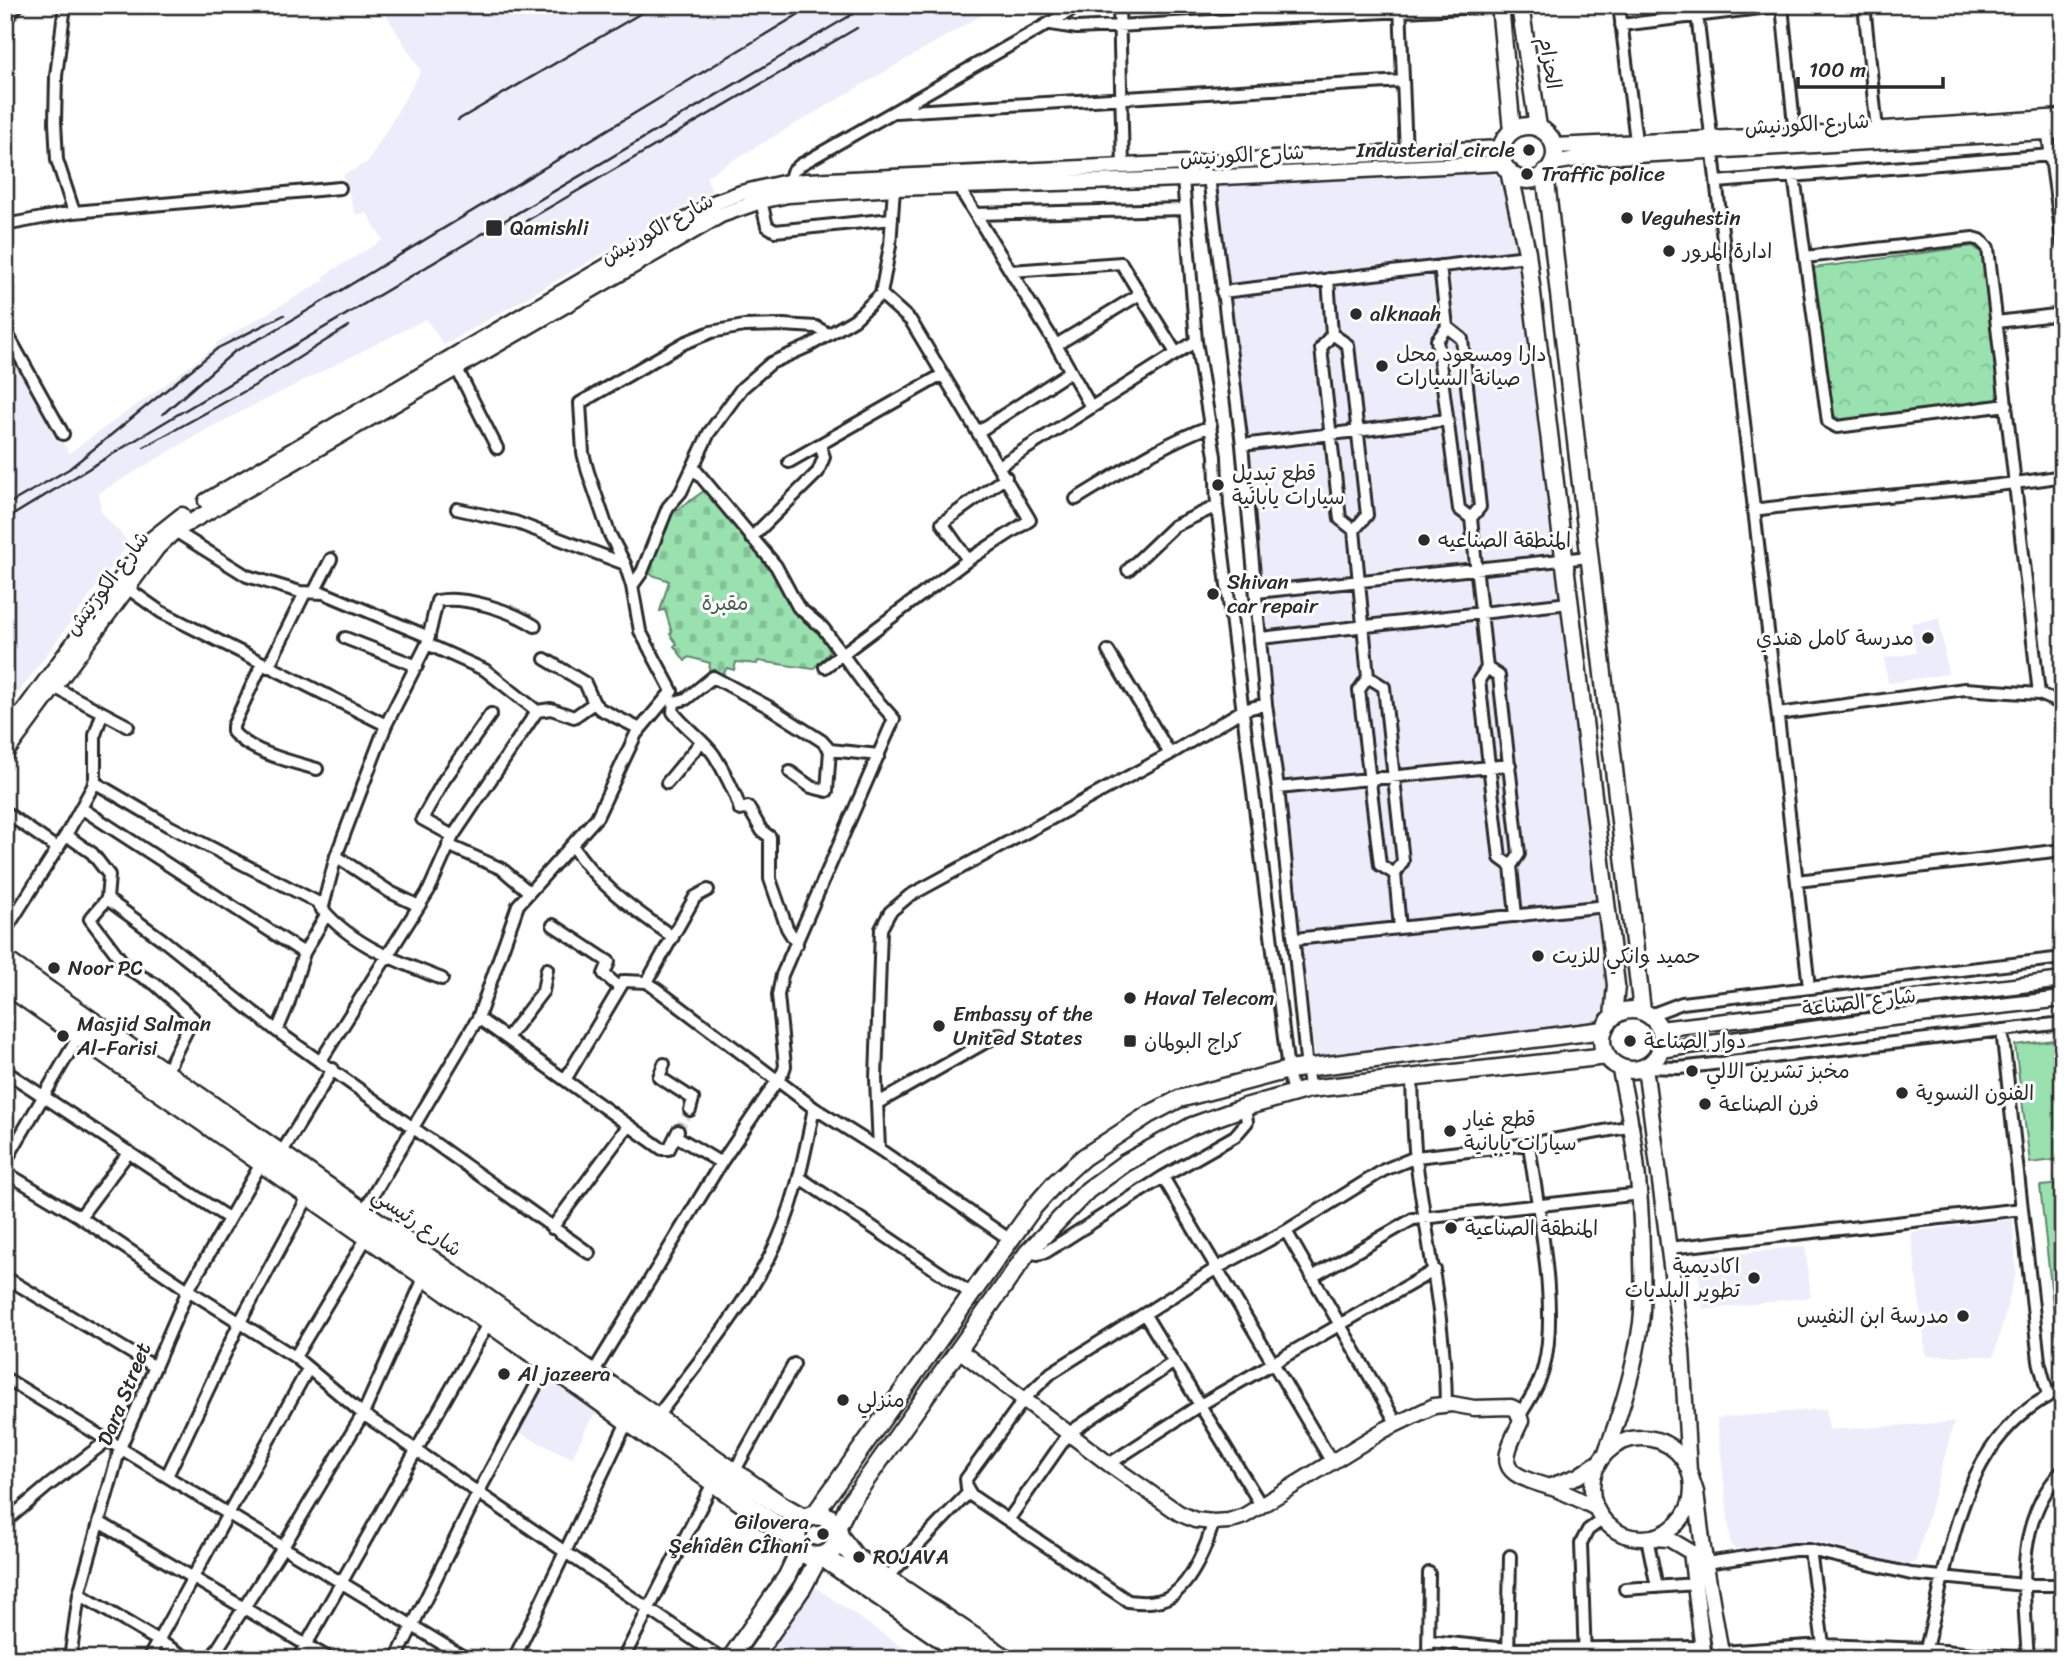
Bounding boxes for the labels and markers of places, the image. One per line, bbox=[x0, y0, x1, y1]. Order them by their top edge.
place label: Industerial circle bbox=[1356, 131, 1515, 169]
marker: Industerial circle bbox=[1521, 142, 1537, 158]
place label: Traffic police bbox=[1541, 155, 1665, 193]
marker: Traffic police bbox=[1519, 166, 1535, 182]
place label: Veguhestin bbox=[1641, 199, 1740, 237]
place label: Qamishli bbox=[510, 209, 590, 247]
marker: Veguhestin bbox=[1619, 210, 1635, 226]
marker: Qamishli bbox=[484, 218, 504, 238]
place label: ادارة المرور bbox=[1681, 232, 1772, 270]
marker: ادارة المرور bbox=[1661, 243, 1677, 259]
place label: alknaah bbox=[1370, 295, 1441, 333]
marker: alknaah bbox=[1348, 306, 1364, 322]
place label: دارا ومسعود محل صيانة السيارات bbox=[1396, 335, 1547, 397]
marker: دارا ومسعود محل صيانة السيارات bbox=[1374, 358, 1390, 374]
place label: قطع تبديل سيارات يابانية bbox=[1232, 454, 1345, 516]
marker: قطع تبديل سيارات يابانية bbox=[1210, 477, 1226, 493]
place label: المنطقة الصناعيه bbox=[1438, 521, 1571, 559]
marker: المنطقة الصناعيه bbox=[1416, 532, 1432, 548]
place label: Shivan car repair bbox=[1227, 563, 1319, 625]
marker: Shivan car repair bbox=[1205, 586, 1221, 602]
place label: مدرسة كامل هندي bbox=[1756, 619, 1914, 657]
marker: مدرسة كامل هندي bbox=[1920, 630, 1936, 646]
place label: حميد وانكي للزيت bbox=[1552, 937, 1701, 975]
marker: حميد وانكي للزيت bbox=[1530, 948, 1546, 964]
place label: Noor PC bbox=[68, 949, 143, 987]
marker: Noor PC bbox=[46, 960, 62, 976]
place label: Haval Telecom bbox=[1144, 979, 1275, 1017]
marker: Haval Telecom bbox=[1122, 990, 1138, 1006]
place label: Embassy of the United States bbox=[953, 995, 1093, 1057]
place label: Masjid Salman Al-Farisi bbox=[76, 1005, 211, 1067]
marker: Embassy of the United States bbox=[931, 1018, 947, 1034]
place label: كراج البولمان bbox=[1144, 1022, 1242, 1060]
place label: دوار الصناعة bbox=[1644, 1022, 1746, 1060]
marker: Masjid Salman Al-Farisi bbox=[55, 1028, 71, 1044]
marker: كراج البولمان bbox=[1122, 1033, 1138, 1049]
marker: دوار الصناعة bbox=[1622, 1033, 1638, 1049]
place label: مخبز تشرين الالي bbox=[1706, 1052, 1850, 1090]
marker: مخبز تشرين الالي bbox=[1684, 1063, 1700, 1079]
place label: الفنون النسوية bbox=[1916, 1074, 2034, 1112]
place label: فرن الصناعة bbox=[1719, 1085, 1819, 1123]
marker: الفنون النسوية bbox=[1894, 1085, 1910, 1101]
marker: فرن الصناعة bbox=[1697, 1096, 1713, 1112]
place label: قطع غيار سيارات يابانية bbox=[1462, 1100, 1577, 1162]
marker: قطع غيار سيارات يابانية bbox=[1442, 1123, 1458, 1139]
place label: المنطقة الصناعية bbox=[1465, 1209, 1598, 1247]
marker: المنطقة الصناعية bbox=[1443, 1220, 1459, 1236]
place label: اكاديمية تطوير البلديات bbox=[1625, 1247, 1741, 1309]
marker: اكاديمية تطوير البلديات bbox=[1746, 1270, 1762, 1286]
place label: مدرسة ابن النفيس bbox=[1797, 1297, 1949, 1335]
marker: مدرسة ابن النفيس bbox=[1955, 1308, 1971, 1324]
place label: Al jazeera bbox=[517, 1355, 611, 1393]
marker: Al jazeera bbox=[496, 1366, 512, 1382]
place label: منزلي bbox=[857, 1381, 905, 1419]
marker: منزلي bbox=[835, 1392, 851, 1408]
place label: Gilovera Şehîdên CÎhanî bbox=[669, 1503, 811, 1565]
marker: Gilovera Şehîdên CÎhanî bbox=[815, 1526, 831, 1542]
place label: ROJAVA bbox=[873, 1538, 949, 1576]
marker: ROJAVA bbox=[851, 1549, 867, 1565]

